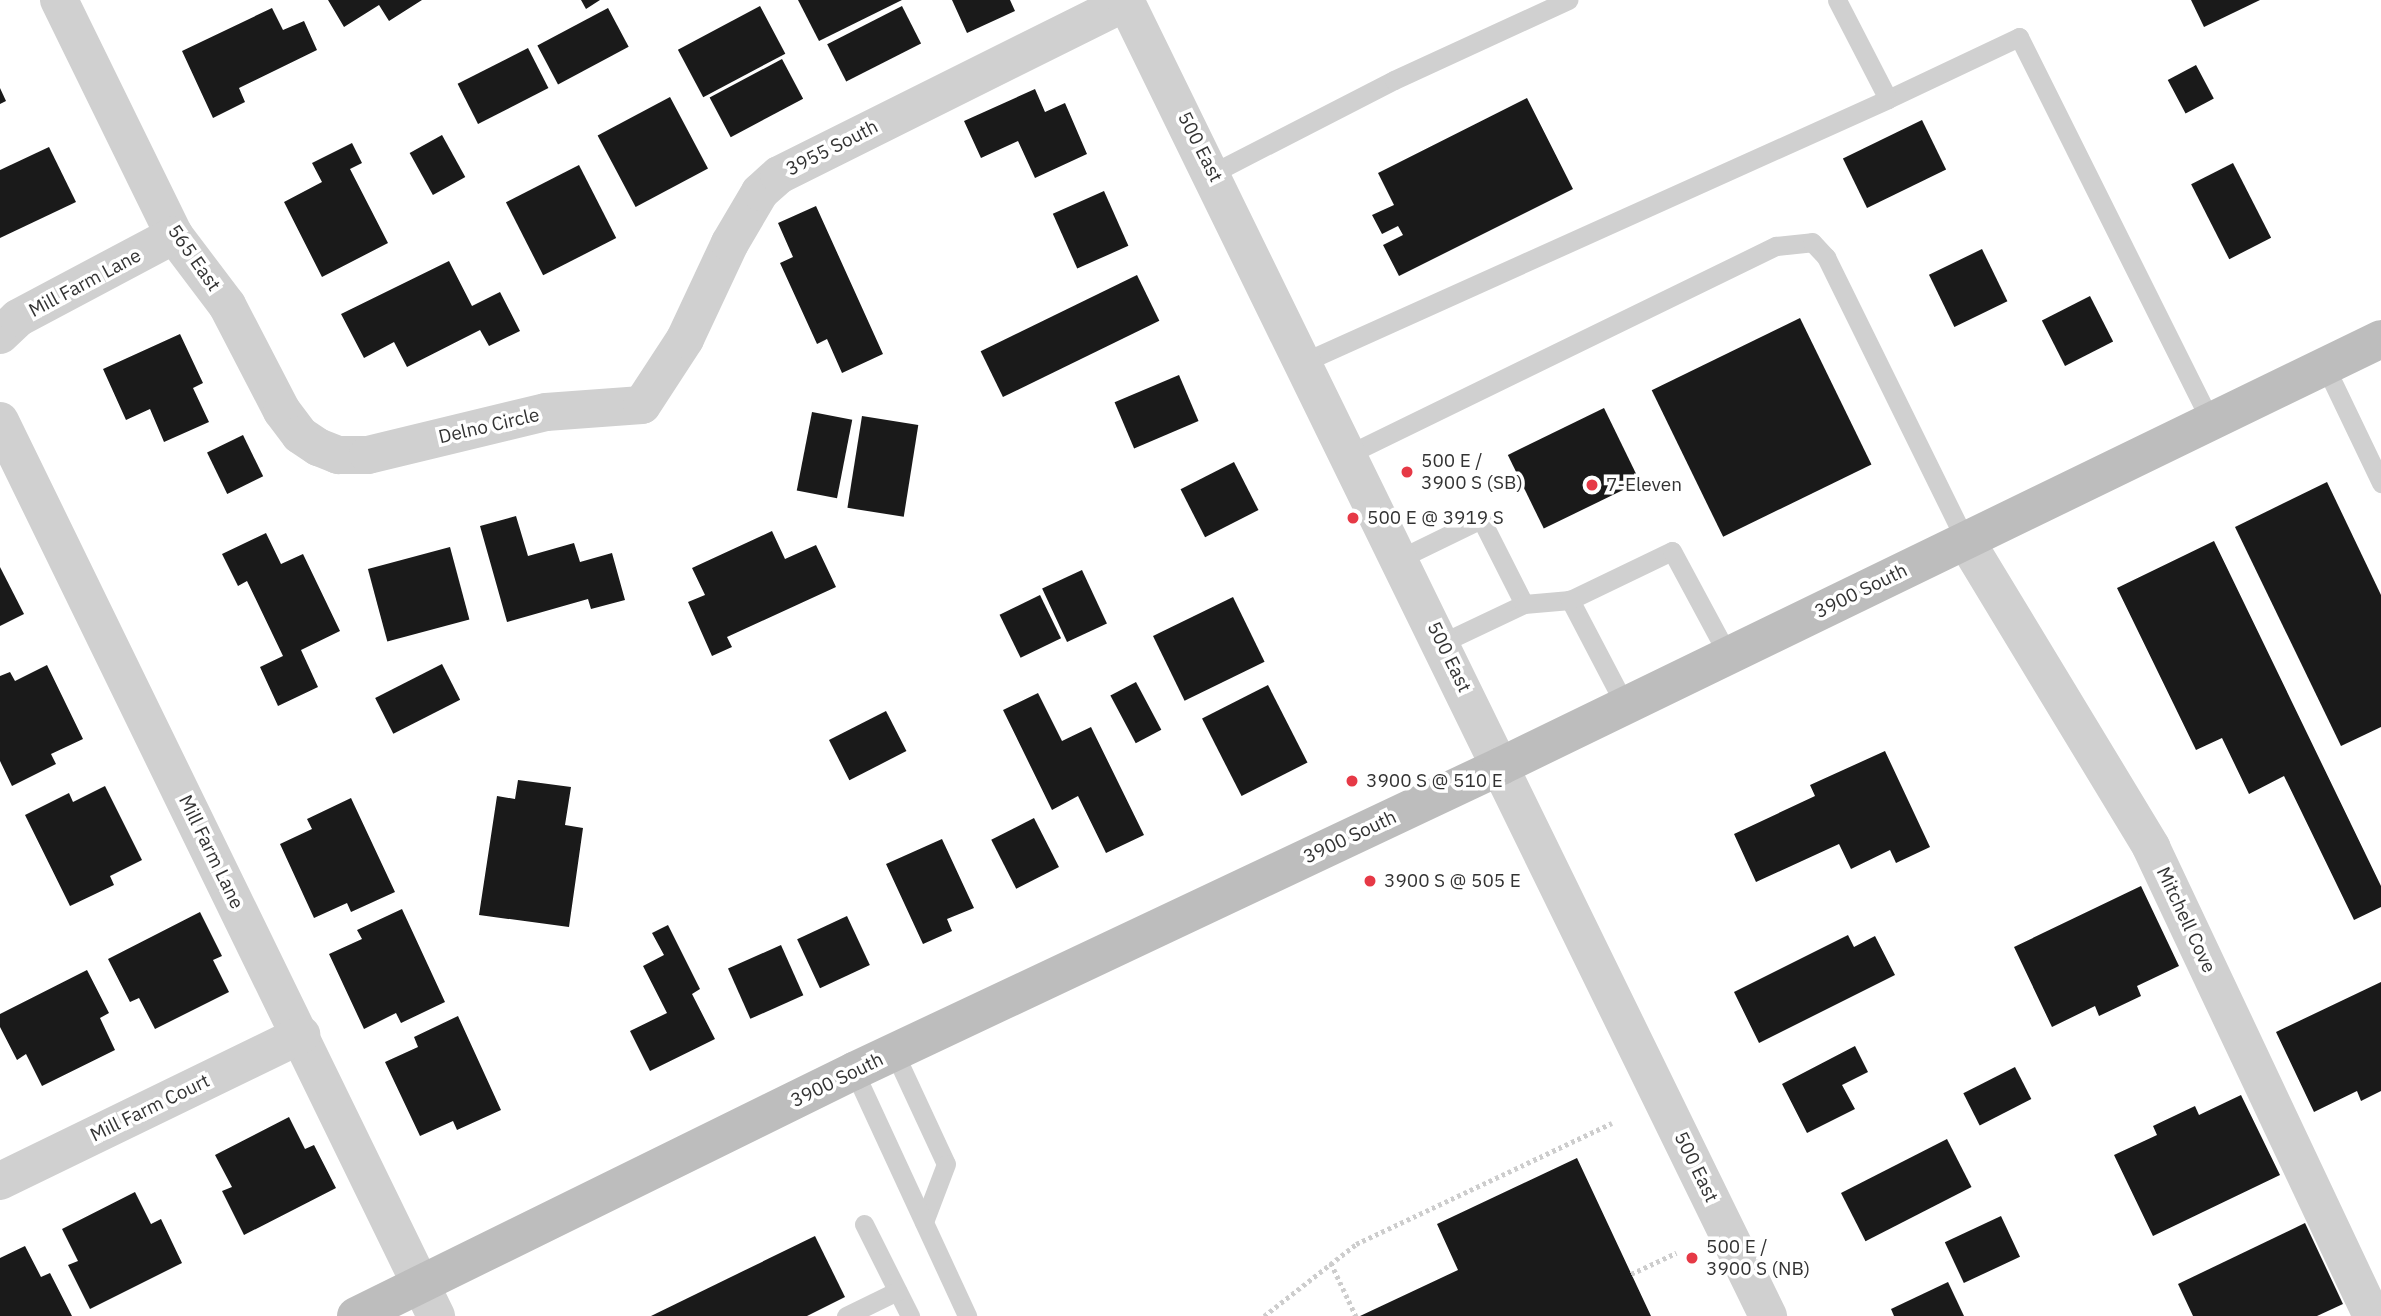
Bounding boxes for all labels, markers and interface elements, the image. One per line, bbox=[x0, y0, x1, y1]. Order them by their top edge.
street label: 500 East bbox=[1173, 108, 1227, 186]
street label: 3955 South bbox=[782, 115, 882, 181]
street label: 565 East bbox=[163, 220, 225, 296]
street label: Mill Farm Lane bbox=[25, 244, 145, 322]
street label: Delno Circle bbox=[436, 403, 542, 449]
place label: 500 E / 3900 S (SB) bbox=[1421, 450, 1523, 494]
marker: 500 E / 3900 S (SB) bbox=[1399, 464, 1415, 480]
place label: 7-Eleven bbox=[1606, 474, 1682, 496]
marker: 7-Eleven bbox=[1584, 477, 1600, 493]
place label: 500 E @ 3919 S bbox=[1367, 507, 1504, 529]
marker: 500 E @ 3919 S bbox=[1345, 510, 1361, 526]
street label: 3900 South bbox=[1811, 559, 1911, 623]
street label: 500 East bbox=[1422, 618, 1476, 696]
place label: 3900 S @ 510 E bbox=[1366, 770, 1503, 792]
marker: 3900 S @ 510 E bbox=[1344, 773, 1360, 789]
street label: Mill Farm Lane bbox=[174, 791, 248, 913]
street label: 3900 South bbox=[1300, 806, 1400, 868]
street label: Mitchell Cove bbox=[2152, 863, 2220, 977]
place label: 3900 S @ 505 E bbox=[1384, 870, 1521, 892]
marker: 3900 S @ 505 E bbox=[1362, 873, 1378, 889]
street label: 3900 South bbox=[787, 1048, 887, 1112]
street label: Mill Farm Court bbox=[87, 1069, 213, 1147]
street label: 500 East bbox=[1669, 1128, 1723, 1206]
place label: 500 E / 3900 S (NB) bbox=[1706, 1236, 1810, 1280]
marker: 500 E / 3900 S (NB) bbox=[1684, 1250, 1700, 1266]

